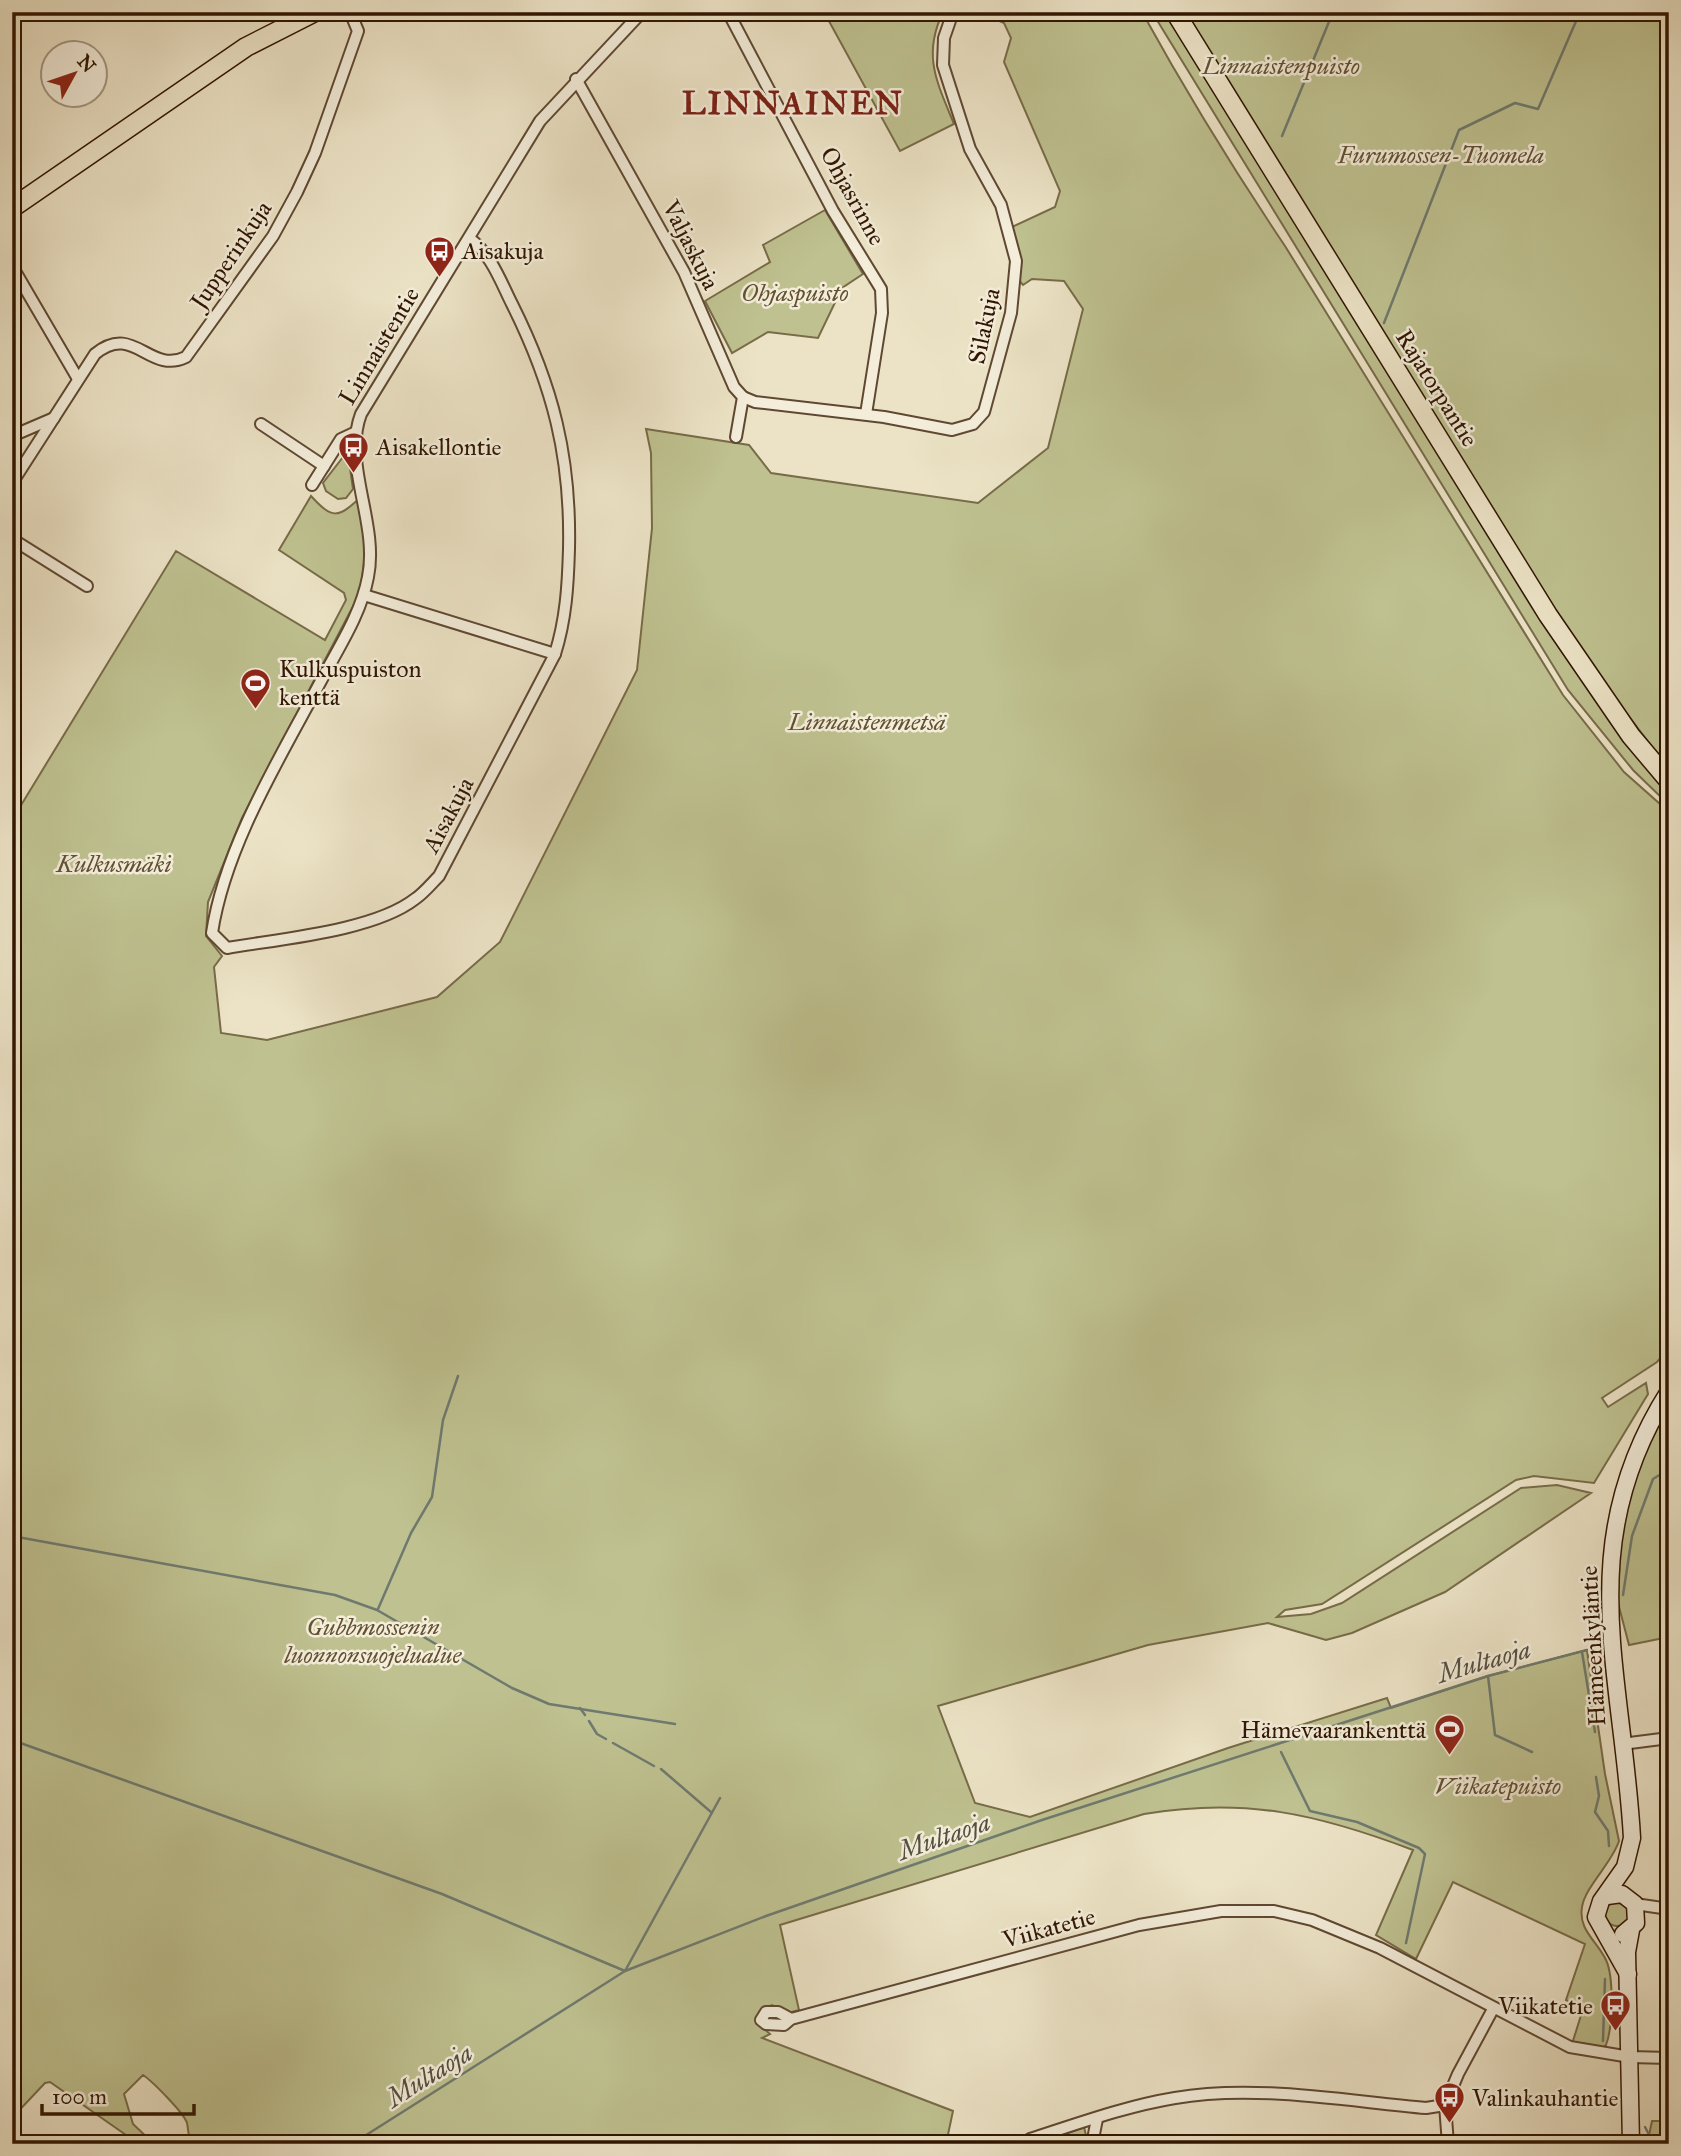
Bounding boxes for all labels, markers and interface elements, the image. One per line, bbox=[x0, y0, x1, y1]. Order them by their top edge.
north arrow bbox=[38, 38, 108, 108]
text: N bbox=[73, 50, 101, 77]
park label: Linnaistenpuisto bbox=[1201, 51, 1360, 81]
district label: LINNAINEN bbox=[682, 84, 904, 123]
park label: Furumossen-Tuomela bbox=[1337, 140, 1544, 170]
street label: Ohjasrinne bbox=[814, 142, 892, 250]
street label: Jupperinkuja bbox=[182, 194, 279, 317]
street label: Valjaskuja bbox=[655, 195, 727, 295]
bus stop icon: Aisakuja bbox=[422, 234, 456, 278]
place label: Aisakuja bbox=[461, 236, 544, 266]
park label: Ohjaspuisto bbox=[741, 278, 849, 308]
street label: Linnaistentie bbox=[332, 282, 426, 410]
street label: Silakuja bbox=[961, 284, 1007, 367]
street label: Rajatorpantie bbox=[1389, 324, 1485, 452]
bus stop icon: Aisakellontie bbox=[336, 430, 370, 474]
place label: Aisakellontie bbox=[375, 432, 502, 462]
place label: Kulkuspuiston kenttä bbox=[279, 654, 422, 712]
sports icon: Kulkuspuiston kenttä bbox=[239, 666, 273, 710]
park label: Linnaistenmetsä bbox=[787, 707, 947, 737]
street label: Aisakuja bbox=[415, 771, 481, 859]
park label: Kulkusmäki bbox=[56, 849, 171, 879]
street label: Hämeenkyläntie bbox=[1574, 1565, 1612, 1727]
park label: Gubbmossenin luonnonsuojelualue bbox=[284, 1612, 463, 1670]
water label: Multaoja bbox=[1431, 1632, 1534, 1690]
sports icon: Hämevaarankenttä bbox=[1432, 1713, 1466, 1757]
place label: Hämevaarankenttä bbox=[1240, 1715, 1427, 1745]
park label: Viikatepuisto bbox=[1435, 1771, 1561, 1801]
water label: Multaoja bbox=[891, 1805, 994, 1868]
street label: Viikatetie bbox=[998, 1901, 1099, 1955]
bus stop icon: Viikatetie bbox=[1599, 1989, 1633, 2033]
place label: Viikatetie bbox=[1497, 1991, 1593, 2021]
water label: Multaoja bbox=[378, 2036, 478, 2115]
scale bar bbox=[42, 2072, 194, 2116]
bus stop icon: Valinkauhantie bbox=[1432, 2081, 1466, 2125]
place label: Valinkauhantie bbox=[1471, 2083, 1618, 2113]
text: 100 m bbox=[52, 2084, 107, 2110]

